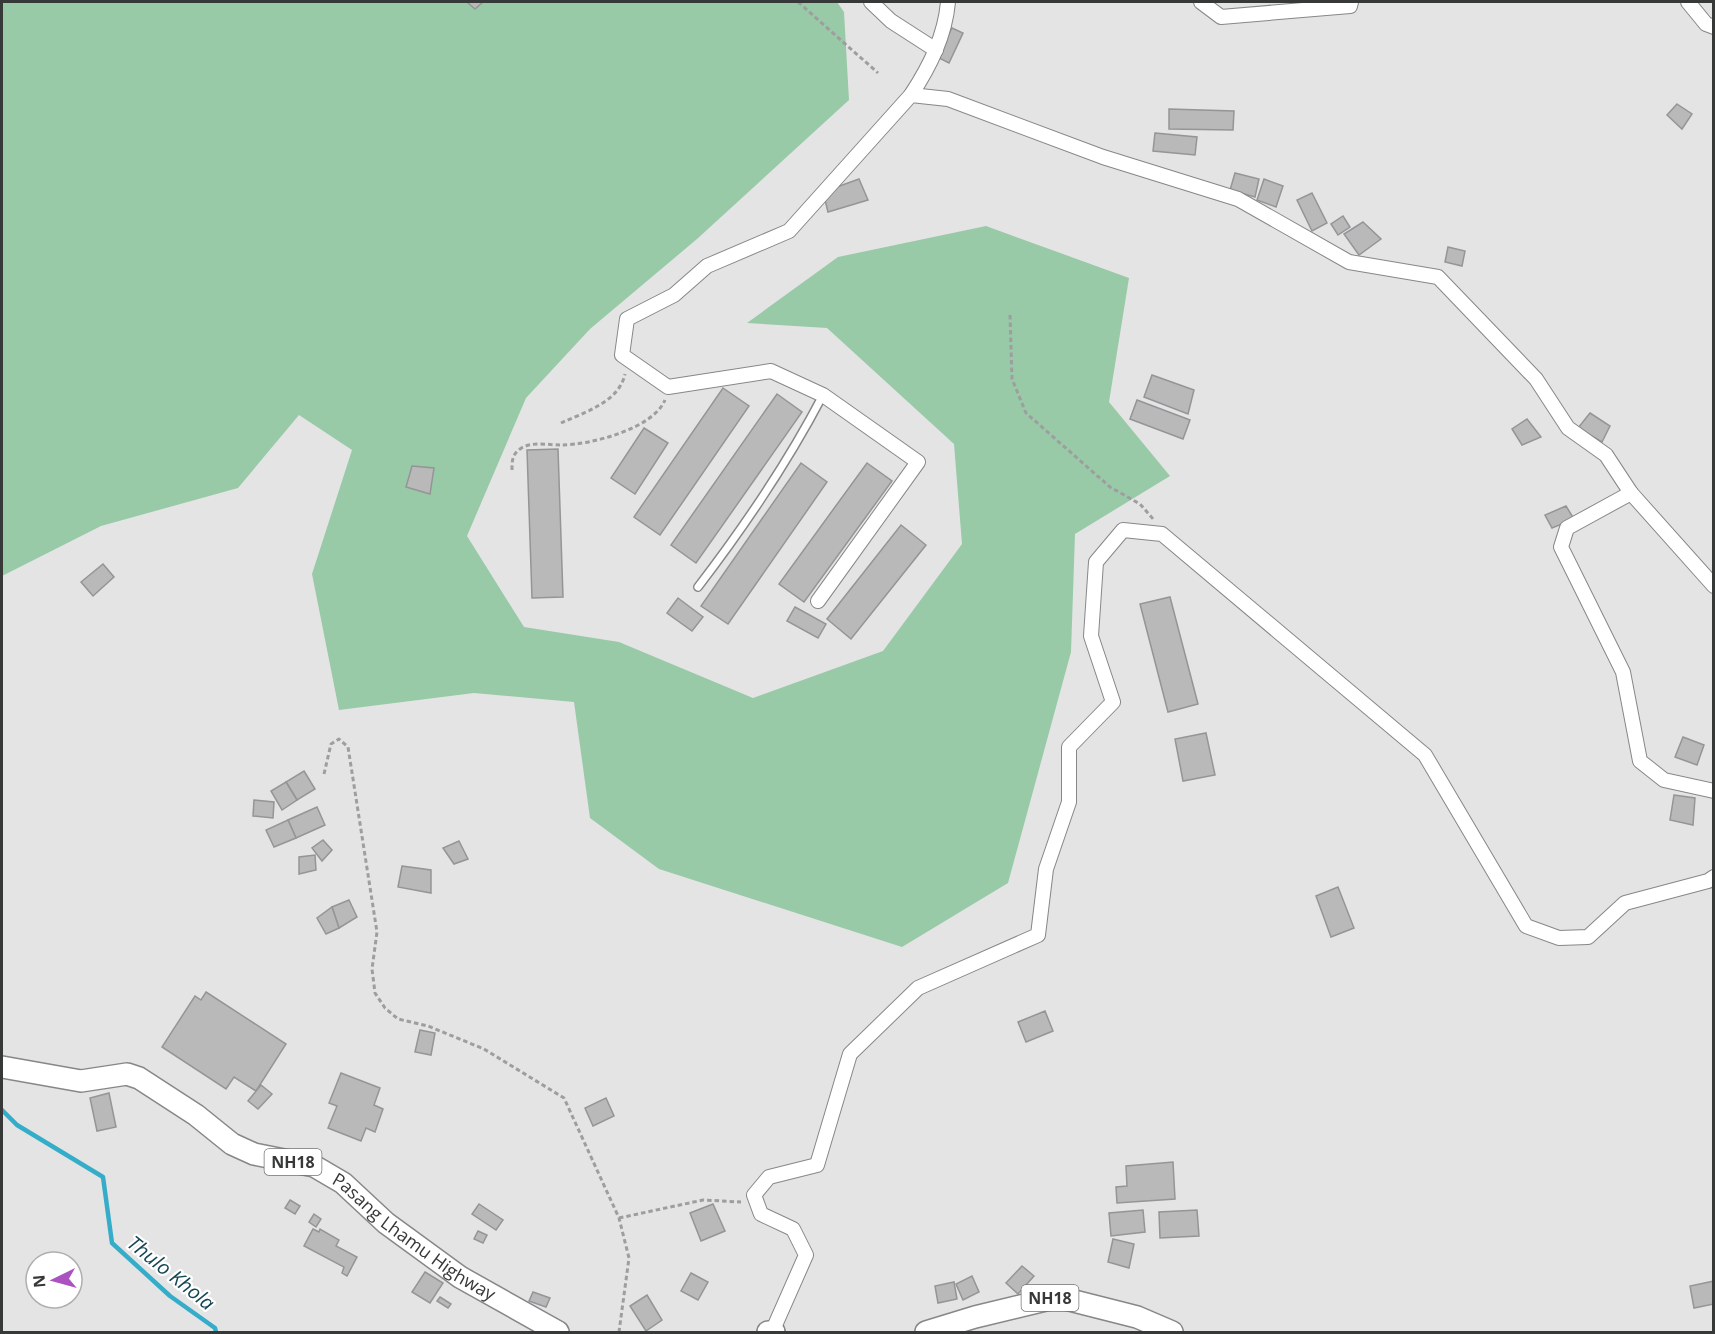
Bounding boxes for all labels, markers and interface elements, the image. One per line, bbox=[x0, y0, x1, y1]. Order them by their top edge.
road number: NH18 bbox=[264, 1149, 322, 1175]
street label: Pasang Lhamu Highway bbox=[329, 1167, 501, 1306]
water label: Thulo Khola bbox=[122, 1229, 221, 1316]
north arrow bbox=[24, 1250, 84, 1310]
text: N bbox=[28, 1274, 51, 1289]
road number: NH18 bbox=[1022, 1285, 1078, 1311]

